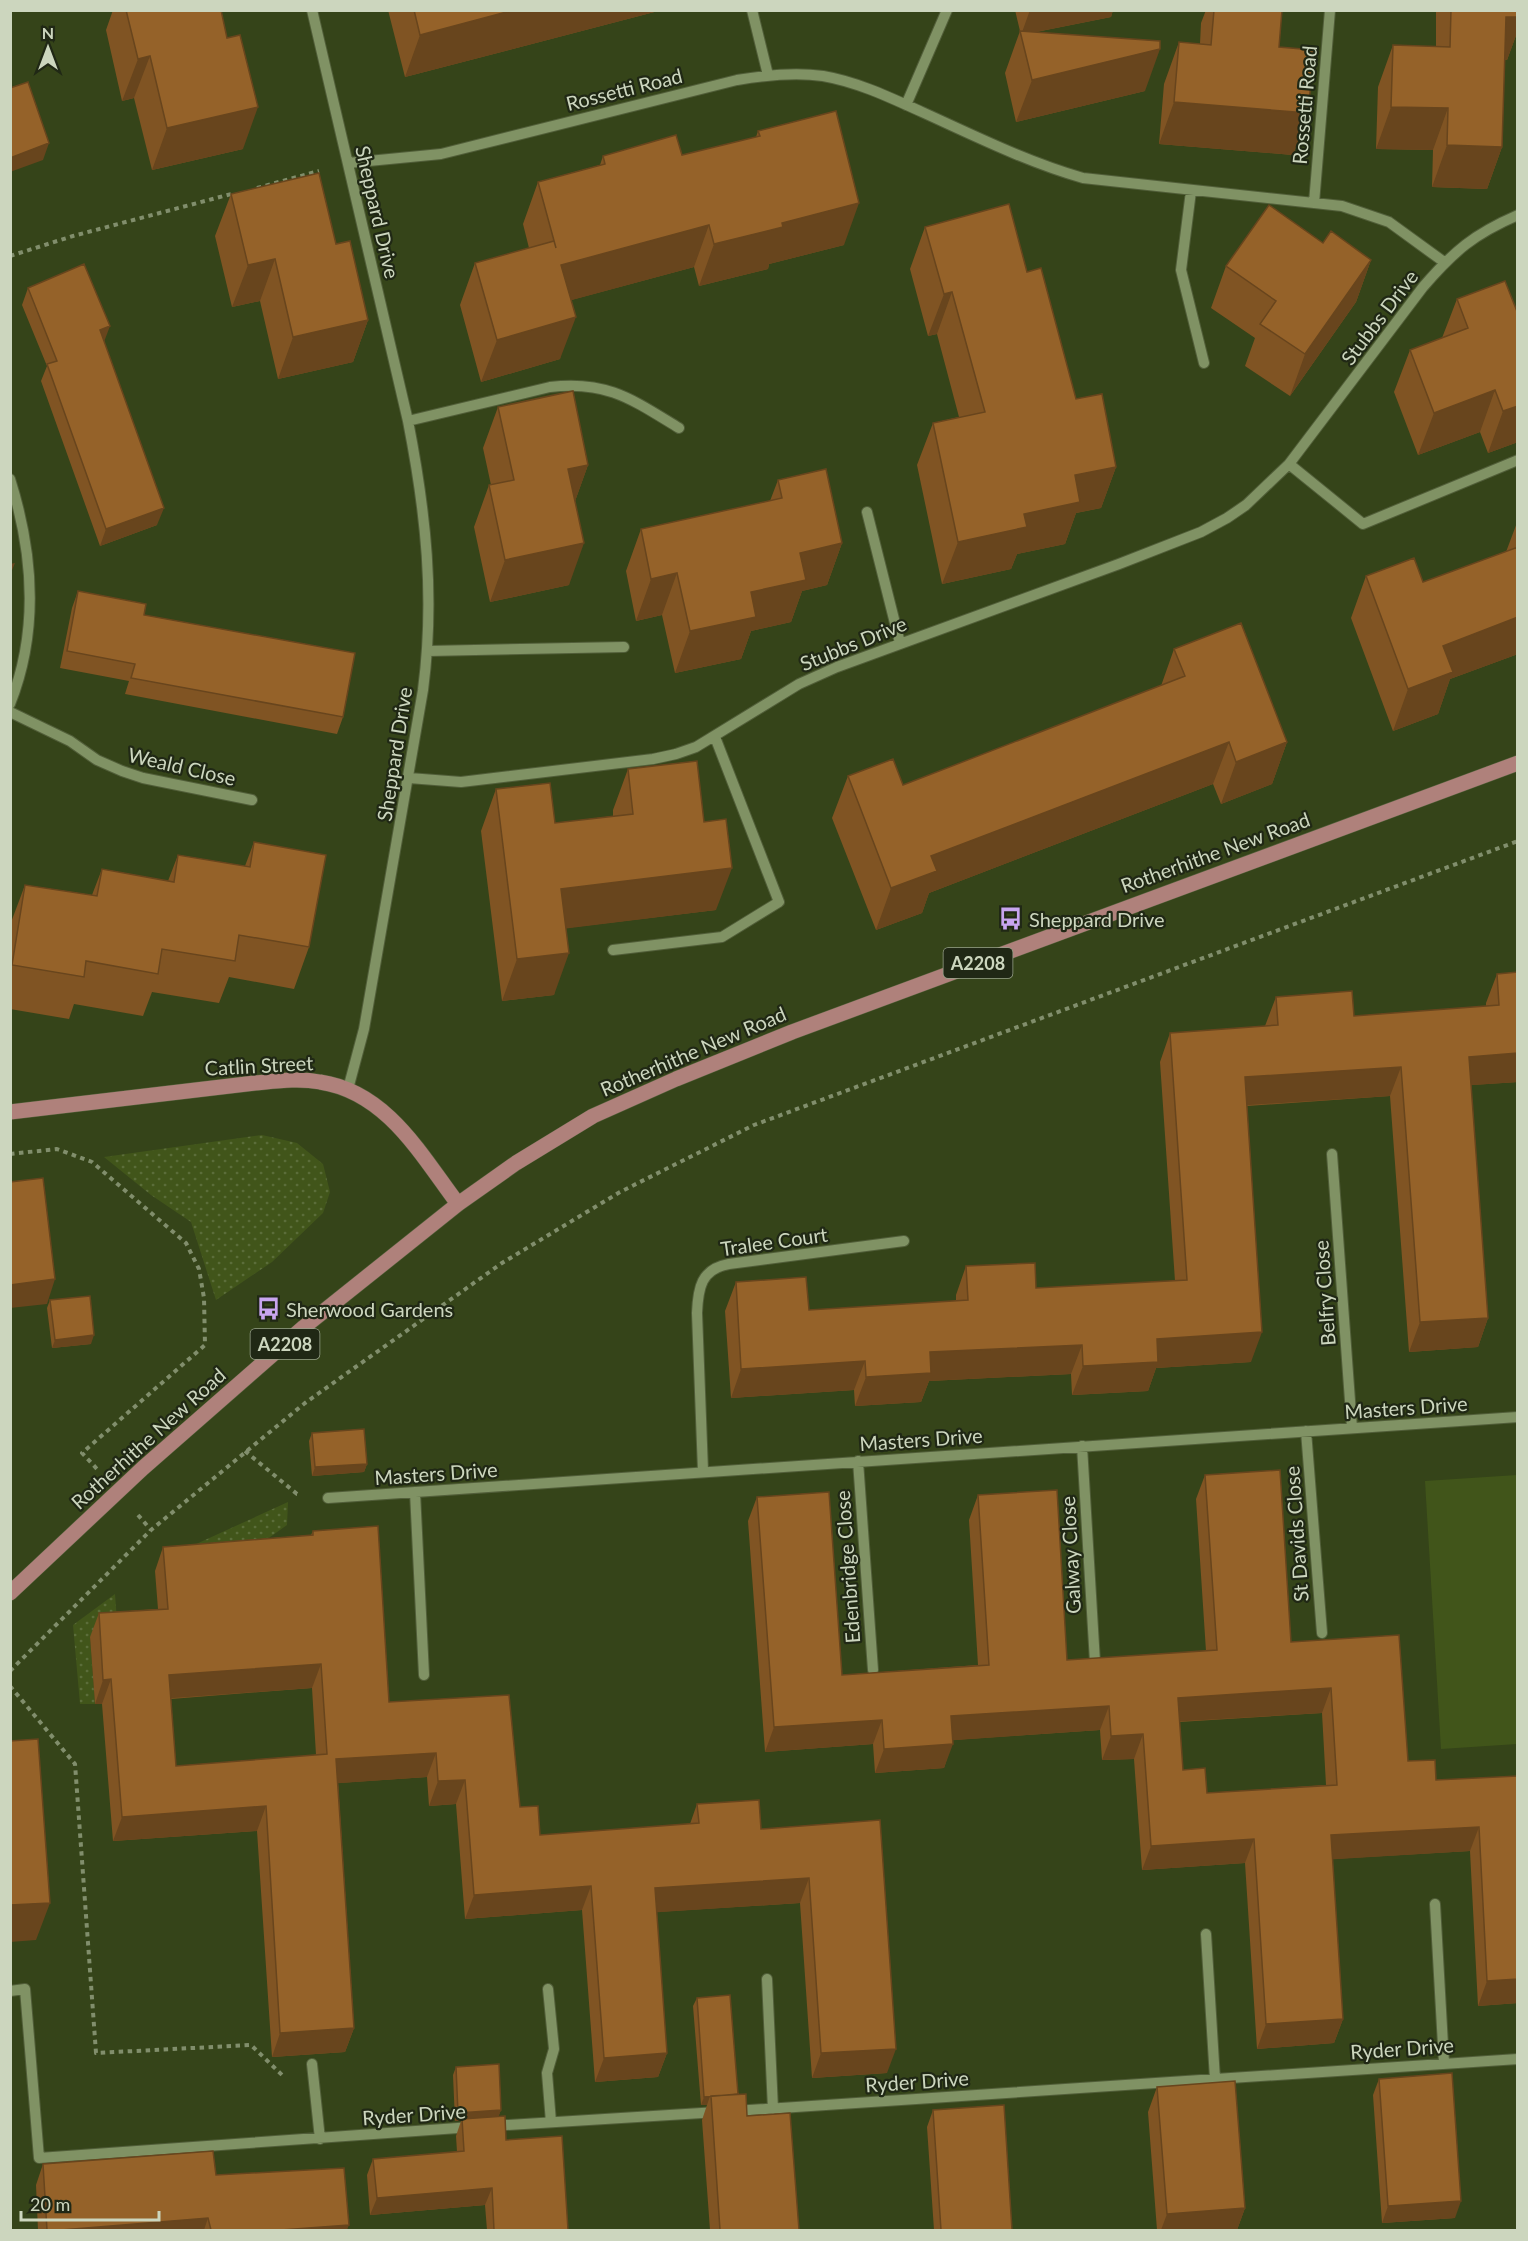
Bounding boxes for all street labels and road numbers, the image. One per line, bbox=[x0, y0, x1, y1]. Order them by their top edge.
street label: Rossetti Road bbox=[1287, 45, 1321, 165]
street label: Rossetti Road bbox=[563, 63, 685, 115]
street label: Sheppard Drive bbox=[351, 143, 405, 281]
street label: Stubbs Drive bbox=[1336, 265, 1422, 369]
street label: Stubbs Drive bbox=[796, 611, 910, 675]
street label: Sheppard Drive bbox=[372, 685, 416, 823]
street label: Weald Close bbox=[126, 742, 238, 790]
street label: Rotherhithe New Road bbox=[1117, 807, 1313, 897]
road number: A2208 bbox=[944, 948, 1012, 978]
street label: Rotherhithe New Road bbox=[597, 1001, 789, 1101]
street label: Catlin Street bbox=[204, 1050, 314, 1080]
street label: Tralee Court bbox=[719, 1222, 829, 1260]
street label: Belfry Close bbox=[1308, 1239, 1340, 1347]
road number: A2208 bbox=[250, 1329, 320, 1359]
street label: Rotherhithe New Road bbox=[66, 1362, 230, 1514]
street label: Masters Drive bbox=[1344, 1391, 1468, 1423]
street label: Masters Drive bbox=[859, 1423, 983, 1455]
street label: Masters Drive bbox=[374, 1457, 498, 1489]
street label: St Davids Close bbox=[1279, 1465, 1313, 1603]
street label: Edenbridge Close bbox=[830, 1490, 864, 1644]
street label: Galway Close bbox=[1055, 1495, 1085, 1615]
street label: Ryder Drive bbox=[1349, 2032, 1455, 2064]
street label: Ryder Drive bbox=[864, 2065, 970, 2097]
street label: Ryder Drive bbox=[361, 2098, 467, 2130]

